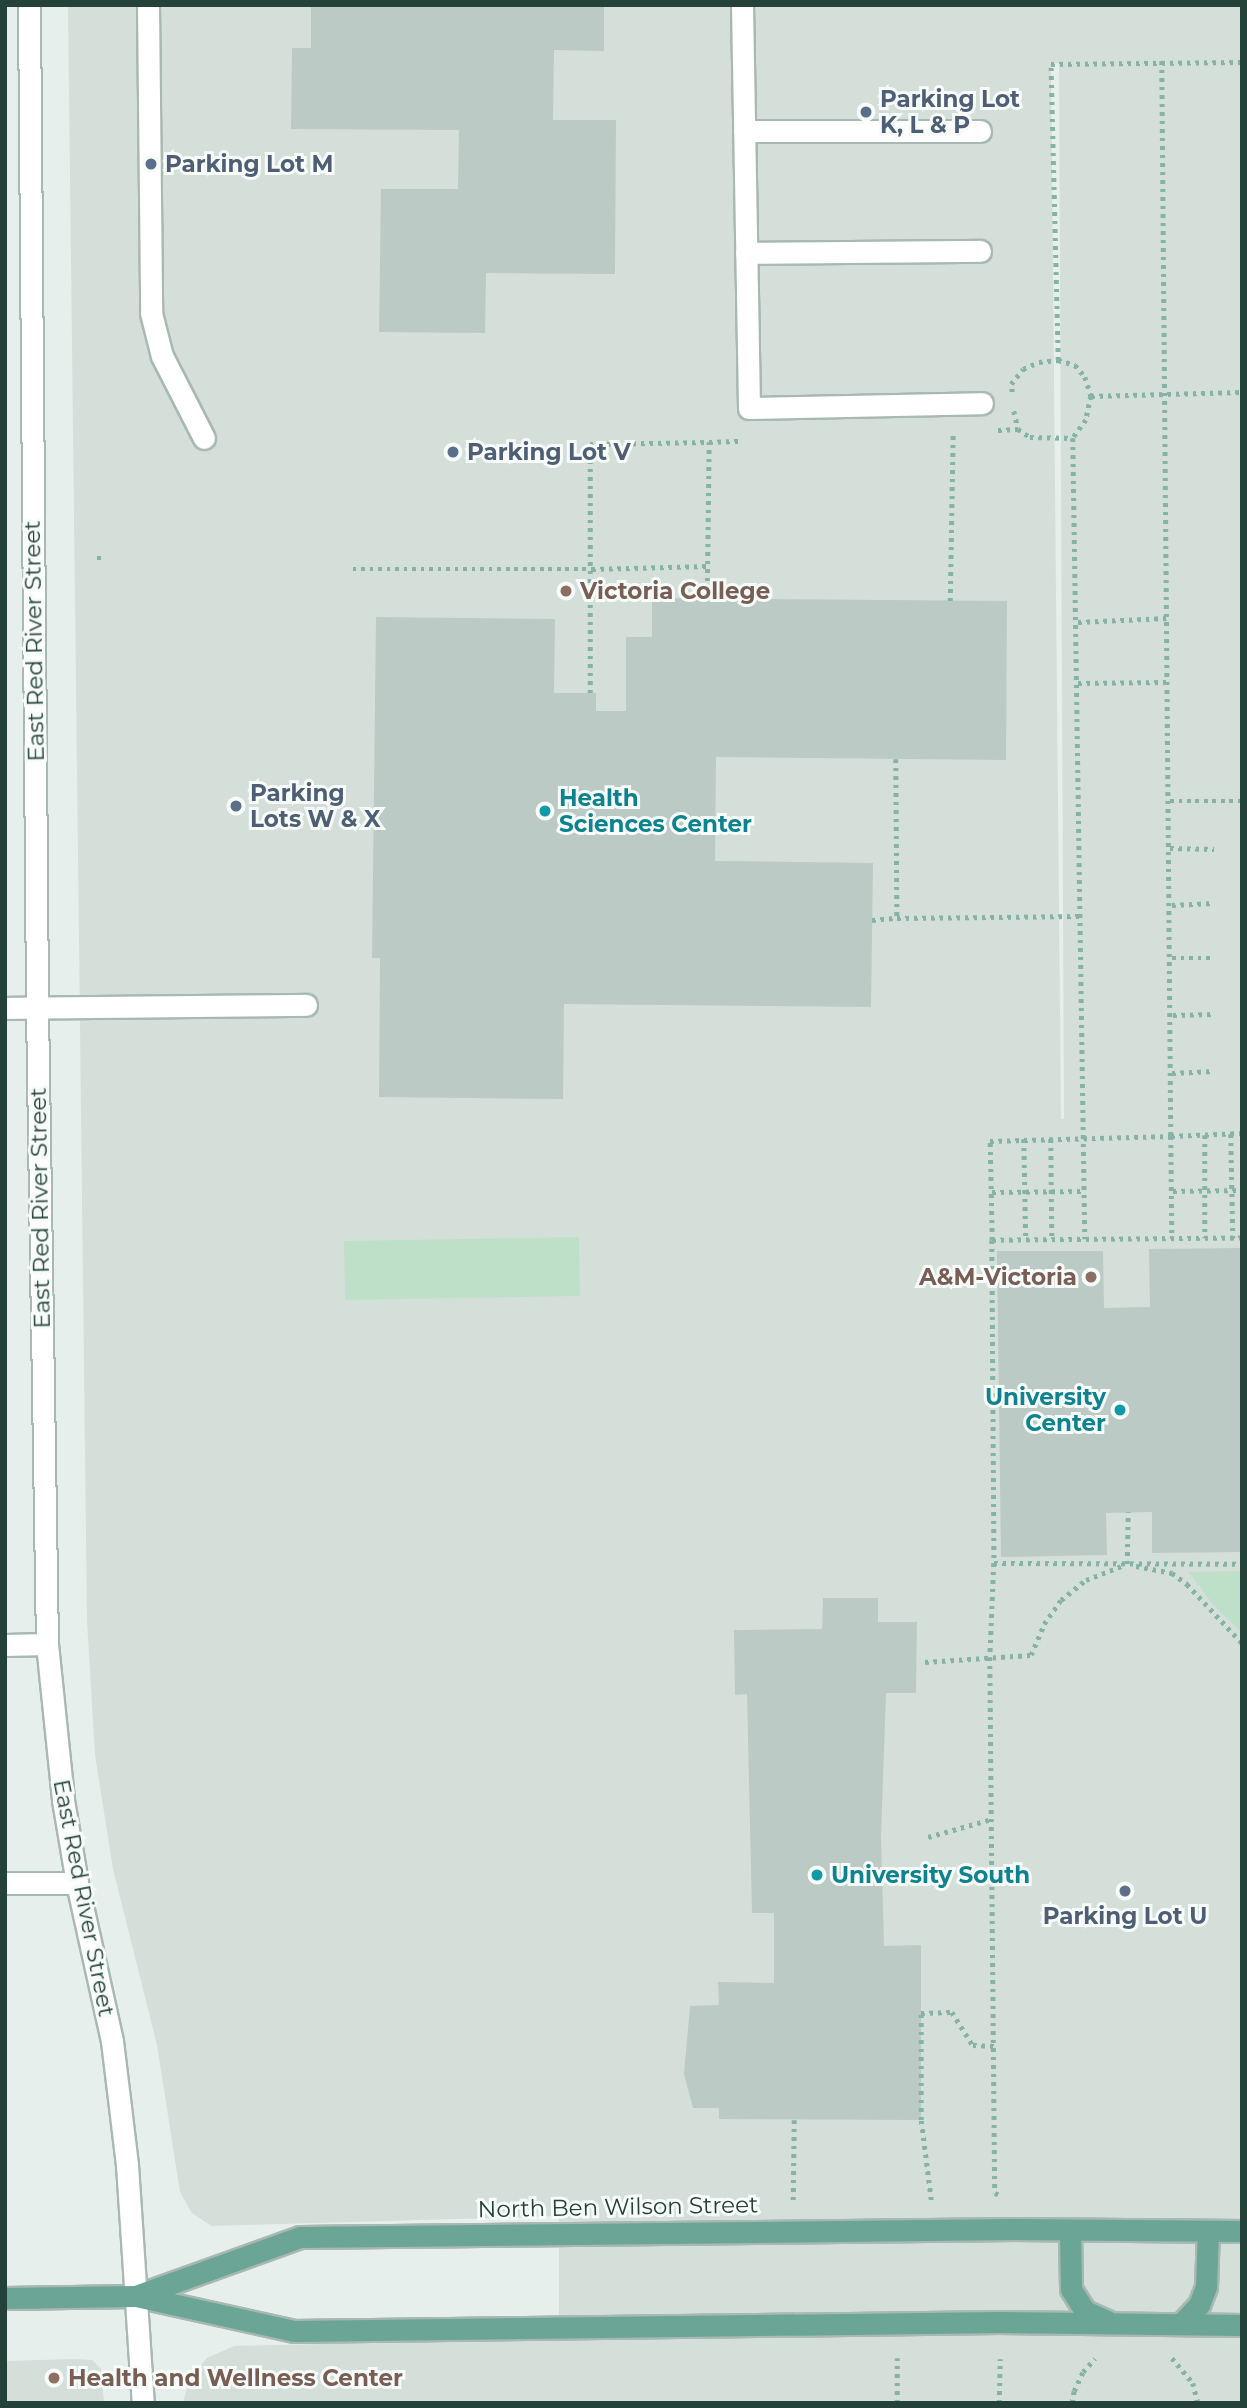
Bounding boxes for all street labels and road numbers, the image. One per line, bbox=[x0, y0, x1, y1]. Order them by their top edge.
street label: East Red River Street bbox=[18, 520, 50, 762]
street label: East Red River Street bbox=[24, 1087, 56, 1329]
street label: East Red River Street bbox=[47, 1777, 121, 2019]
street label: North Ben Wilson Street bbox=[477, 2191, 759, 2223]

